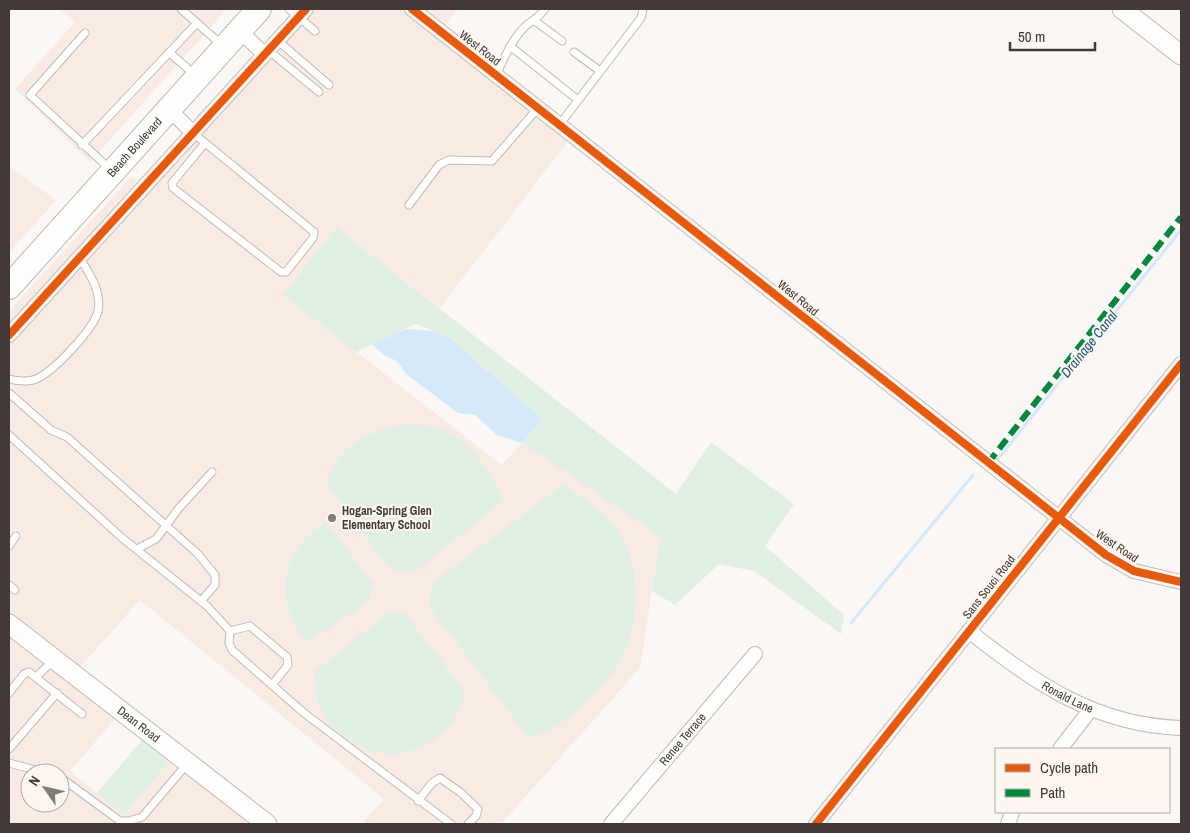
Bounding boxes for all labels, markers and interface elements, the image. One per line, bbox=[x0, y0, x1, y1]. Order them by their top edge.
scale bar bbox=[1010, 20, 1095, 52]
text: 50 m bbox=[1018, 26, 1045, 47]
street label: West Road bbox=[456, 27, 504, 69]
street label: Beach Boulevard bbox=[104, 114, 166, 180]
street label: West Road bbox=[774, 277, 822, 319]
water label: Drainage Canal bbox=[1057, 307, 1122, 381]
place label: Hogan-Spring Glen Elementary School bbox=[342, 503, 432, 533]
marker: Hogan-Spring Glen Elementary School bbox=[326, 512, 338, 524]
street label: West Road bbox=[1092, 526, 1142, 566]
street label: Sans Souci Road bbox=[959, 552, 1019, 622]
street label: Ronald Lane bbox=[1039, 677, 1096, 717]
street label: Dean Road bbox=[114, 703, 163, 746]
street label: Renee Terrace bbox=[656, 710, 710, 769]
legend bbox=[995, 748, 1170, 813]
text: Cycle path bbox=[1040, 757, 1098, 778]
north arrow bbox=[20, 763, 70, 813]
text: N bbox=[24, 772, 44, 789]
text: Path bbox=[1040, 782, 1065, 803]

